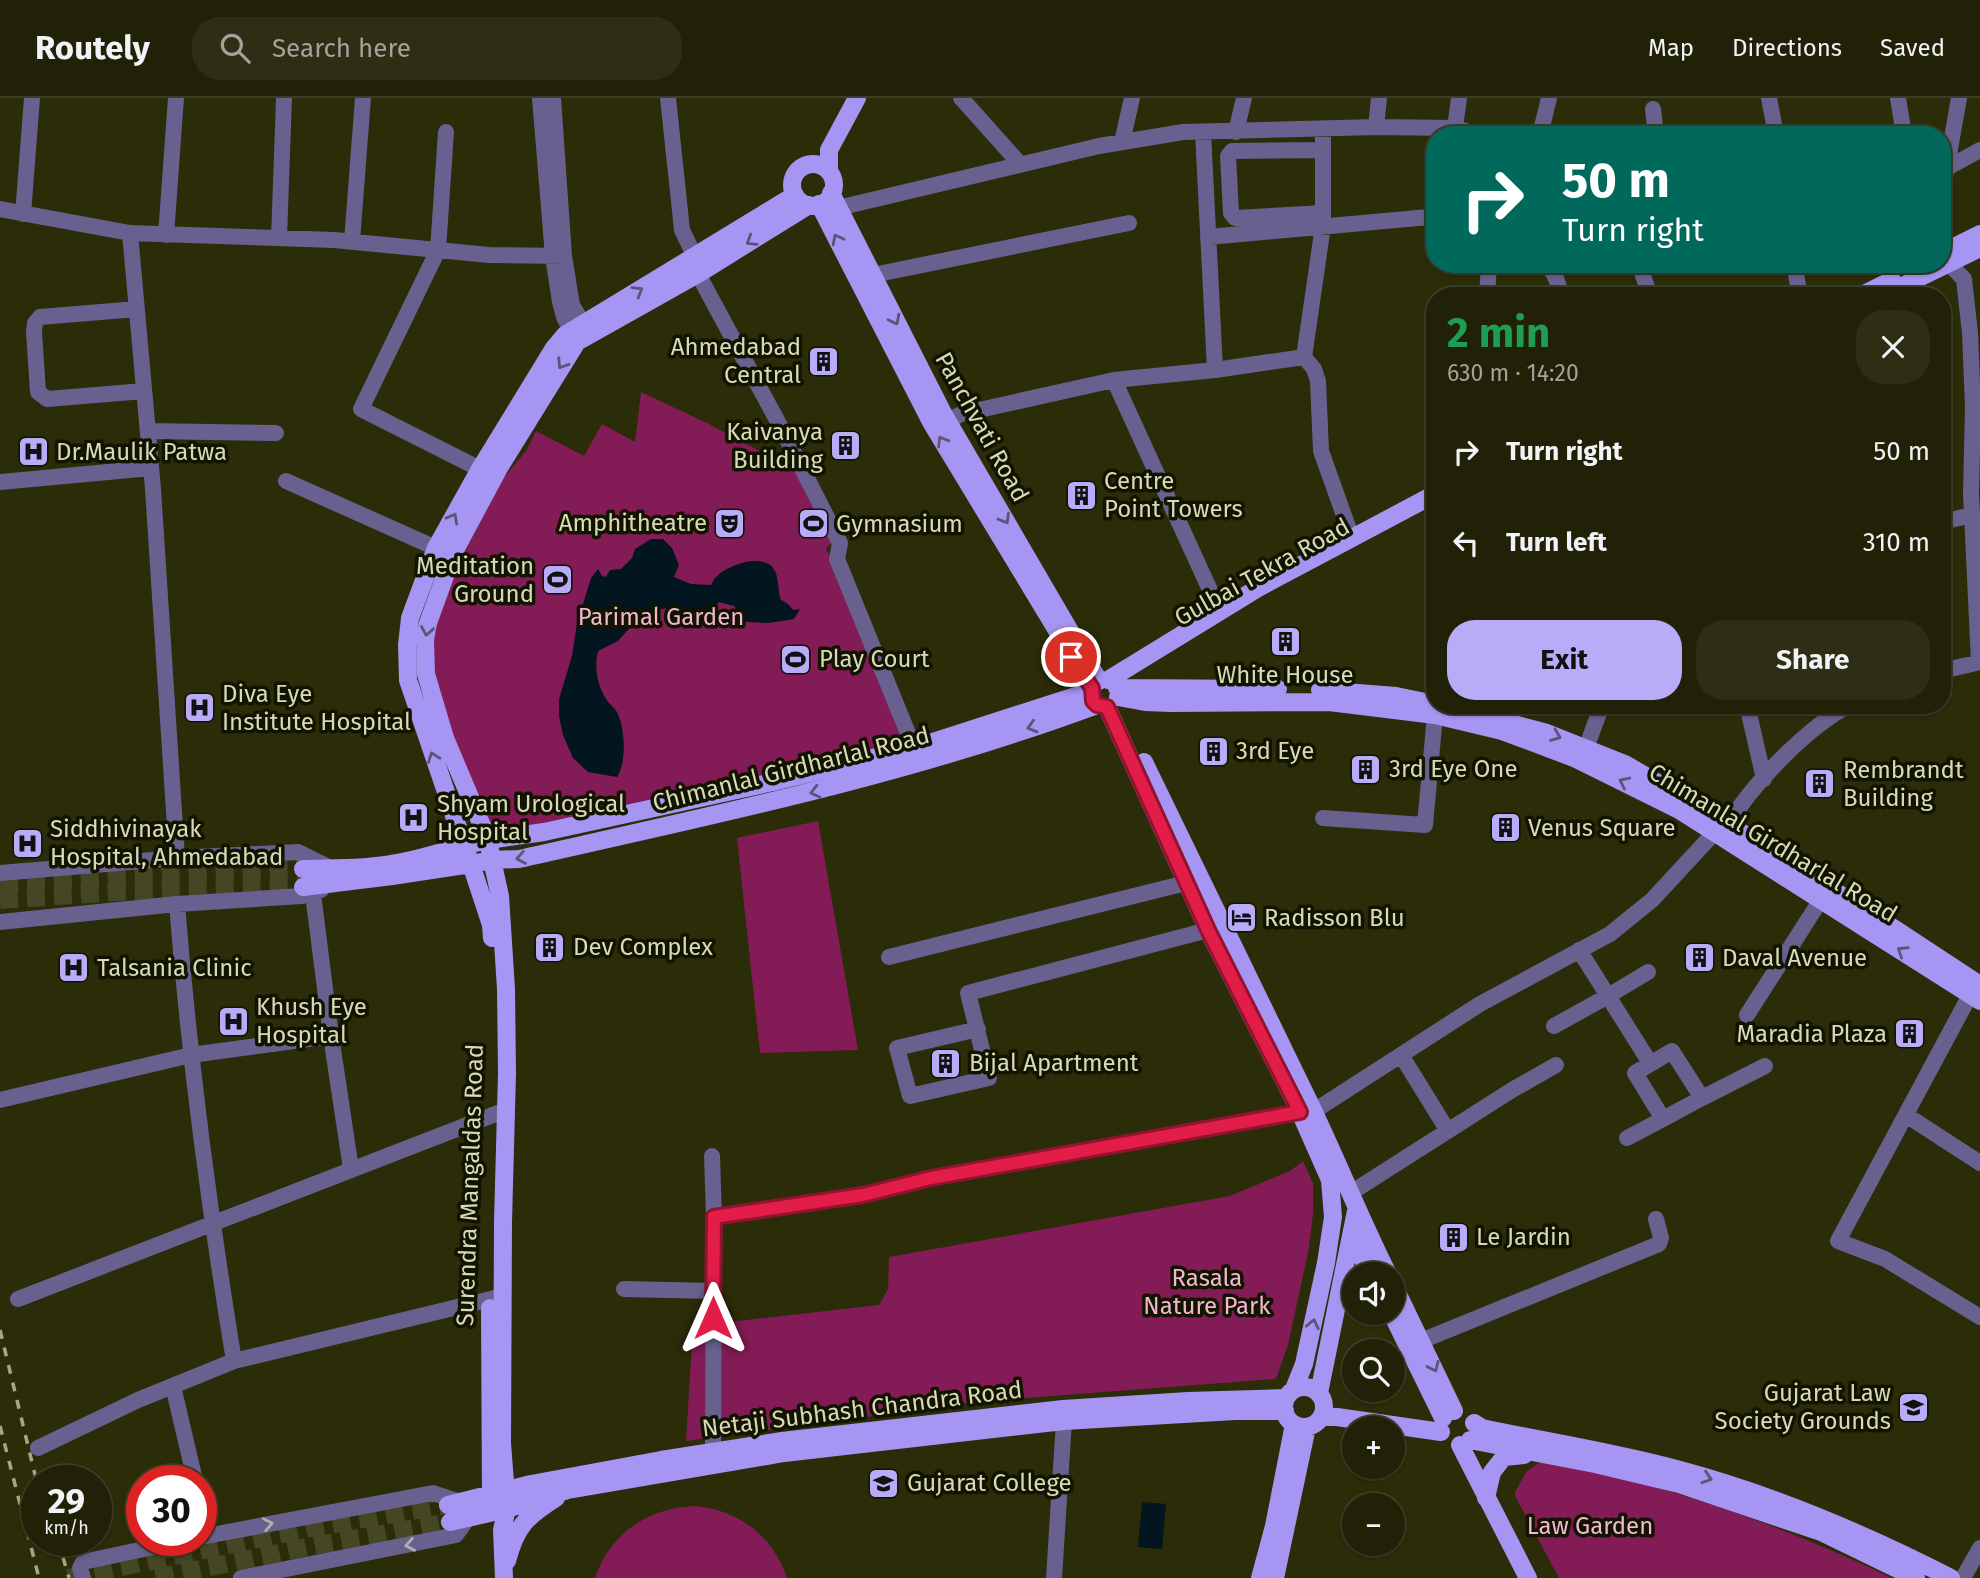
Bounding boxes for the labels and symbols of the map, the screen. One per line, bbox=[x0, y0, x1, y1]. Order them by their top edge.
one-way arrow bbox=[745, 233, 758, 246]
one-way arrow bbox=[832, 234, 845, 246]
one-way arrow bbox=[631, 286, 644, 299]
one-way arrow bbox=[887, 313, 901, 325]
place label: Ahmedabad Central bbox=[671, 333, 801, 389]
building icon: Ahmedabad Central bbox=[807, 344, 841, 378]
street label: Panchvati Road bbox=[929, 347, 1035, 507]
one-way arrow bbox=[558, 356, 571, 369]
place label: Kaivanya Building bbox=[726, 418, 824, 474]
building icon: Kaivanya Building bbox=[829, 429, 863, 463]
hospital icon: Dr.Maulik Patwa bbox=[16, 435, 50, 469]
one-way arrow bbox=[937, 436, 950, 448]
place label: Dr.Maulik Patwa bbox=[56, 438, 227, 466]
place label: Centre Point Towers bbox=[1104, 467, 1243, 523]
building icon: Centre Point Towers bbox=[1064, 478, 1098, 512]
theatre icon: Amphitheatre bbox=[713, 506, 747, 540]
sports icon: Gymnasium bbox=[796, 507, 830, 541]
place label: Amphitheatre bbox=[559, 509, 707, 537]
place label: Gymnasium bbox=[836, 510, 963, 538]
one-way arrow bbox=[997, 511, 1010, 524]
street label: Gulbai Tekra Road bbox=[1170, 512, 1354, 632]
one-way arrow bbox=[444, 513, 458, 526]
place label: Meditation Ground bbox=[416, 552, 534, 608]
sports icon: Meditation Ground bbox=[540, 563, 574, 597]
park label: Parimal Garden bbox=[578, 603, 744, 631]
building icon: White House bbox=[1268, 624, 1302, 658]
one-way arrow bbox=[420, 625, 435, 637]
pin bbox=[1041, 627, 1101, 687]
sports icon: Play Court bbox=[779, 642, 813, 676]
place label: Play Court bbox=[819, 645, 930, 673]
place label: White House bbox=[1217, 661, 1354, 689]
place label: Diva Eye Institute Hospital bbox=[222, 680, 411, 736]
hospital icon: Diva Eye Institute Hospital bbox=[182, 691, 216, 725]
one-way arrow bbox=[1027, 718, 1039, 733]
street label: Chimanlal Girdharlal Road bbox=[650, 721, 932, 817]
one-way arrow bbox=[1549, 728, 1561, 742]
building icon: 3rd Eye bbox=[1196, 734, 1230, 768]
place label: 3rd Eye bbox=[1236, 737, 1314, 765]
one-way arrow bbox=[427, 752, 441, 764]
building icon: 3rd Eye One bbox=[1349, 752, 1383, 786]
place label: 3rd Eye One bbox=[1389, 755, 1518, 783]
place label: Rembrandt Building bbox=[1843, 756, 1964, 812]
street label: Chimanlal Girdharlal Road bbox=[1644, 758, 1902, 928]
building icon: Rembrandt Building bbox=[1803, 767, 1837, 801]
one-way arrow bbox=[1619, 776, 1631, 790]
one-way arrow bbox=[809, 784, 821, 798]
place label: Shyam Urological Hospital bbox=[437, 790, 625, 846]
hospital icon: Shyam Urological Hospital bbox=[397, 801, 431, 835]
building icon: Venus Square bbox=[1488, 811, 1522, 845]
place label: Venus Square bbox=[1528, 814, 1676, 842]
place label: Siddhivinayak Hospital, Ahmedabad bbox=[50, 815, 283, 871]
hospital icon: Siddhivinayak Hospital, Ahmedabad bbox=[10, 826, 44, 860]
one-way arrow bbox=[515, 850, 527, 865]
hotel icon: Radisson Blu bbox=[1224, 901, 1258, 935]
place label: Radisson Blu bbox=[1264, 904, 1405, 932]
building icon: Dev Complex bbox=[533, 930, 567, 964]
place label: Dev Complex bbox=[573, 933, 713, 961]
building icon: Daval Avenue bbox=[1682, 941, 1716, 975]
place label: Daval Avenue bbox=[1722, 944, 1867, 972]
one-way arrow bbox=[1897, 947, 1910, 959]
hospital icon: Talsania Clinic bbox=[57, 951, 91, 985]
place label: Talsania Clinic bbox=[97, 954, 252, 982]
place label: Khush Eye Hospital bbox=[256, 993, 367, 1049]
hospital icon: Khush Eye Hospital bbox=[216, 1004, 250, 1038]
building icon: Maradia Plaza bbox=[1893, 1017, 1927, 1051]
place label: Maradia Plaza bbox=[1736, 1020, 1887, 1048]
street label: Surendra Mangaldas Road bbox=[451, 1043, 489, 1327]
building icon: Bijal Apartment bbox=[929, 1046, 963, 1080]
place label: Bijal Apartment bbox=[969, 1049, 1139, 1077]
building icon: Le Jardin bbox=[1436, 1220, 1470, 1254]
place label: Le Jardin bbox=[1476, 1223, 1571, 1251]
park label: Rasala Nature Park bbox=[1143, 1264, 1271, 1320]
position arrow bbox=[676, 1281, 750, 1355]
one-way arrow bbox=[1304, 1318, 1319, 1330]
one-way arrow bbox=[1426, 1360, 1440, 1372]
street label: Netaji Subhash Chandra Road bbox=[700, 1375, 1024, 1443]
place label: Gujarat Law Society Grounds bbox=[1715, 1379, 1891, 1435]
school or university icon: Gujarat Law Society Grounds bbox=[1897, 1390, 1931, 1424]
speed limit sign: 30 bbox=[126, 1465, 217, 1556]
school or university icon: Gujarat College bbox=[867, 1466, 901, 1500]
place label: Gujarat College bbox=[907, 1469, 1072, 1497]
one-way arrow bbox=[1700, 1470, 1712, 1484]
park label: Law Garden bbox=[1527, 1512, 1653, 1540]
one-way arrow bbox=[262, 1517, 274, 1532]
one-way arrow bbox=[404, 1536, 416, 1551]

